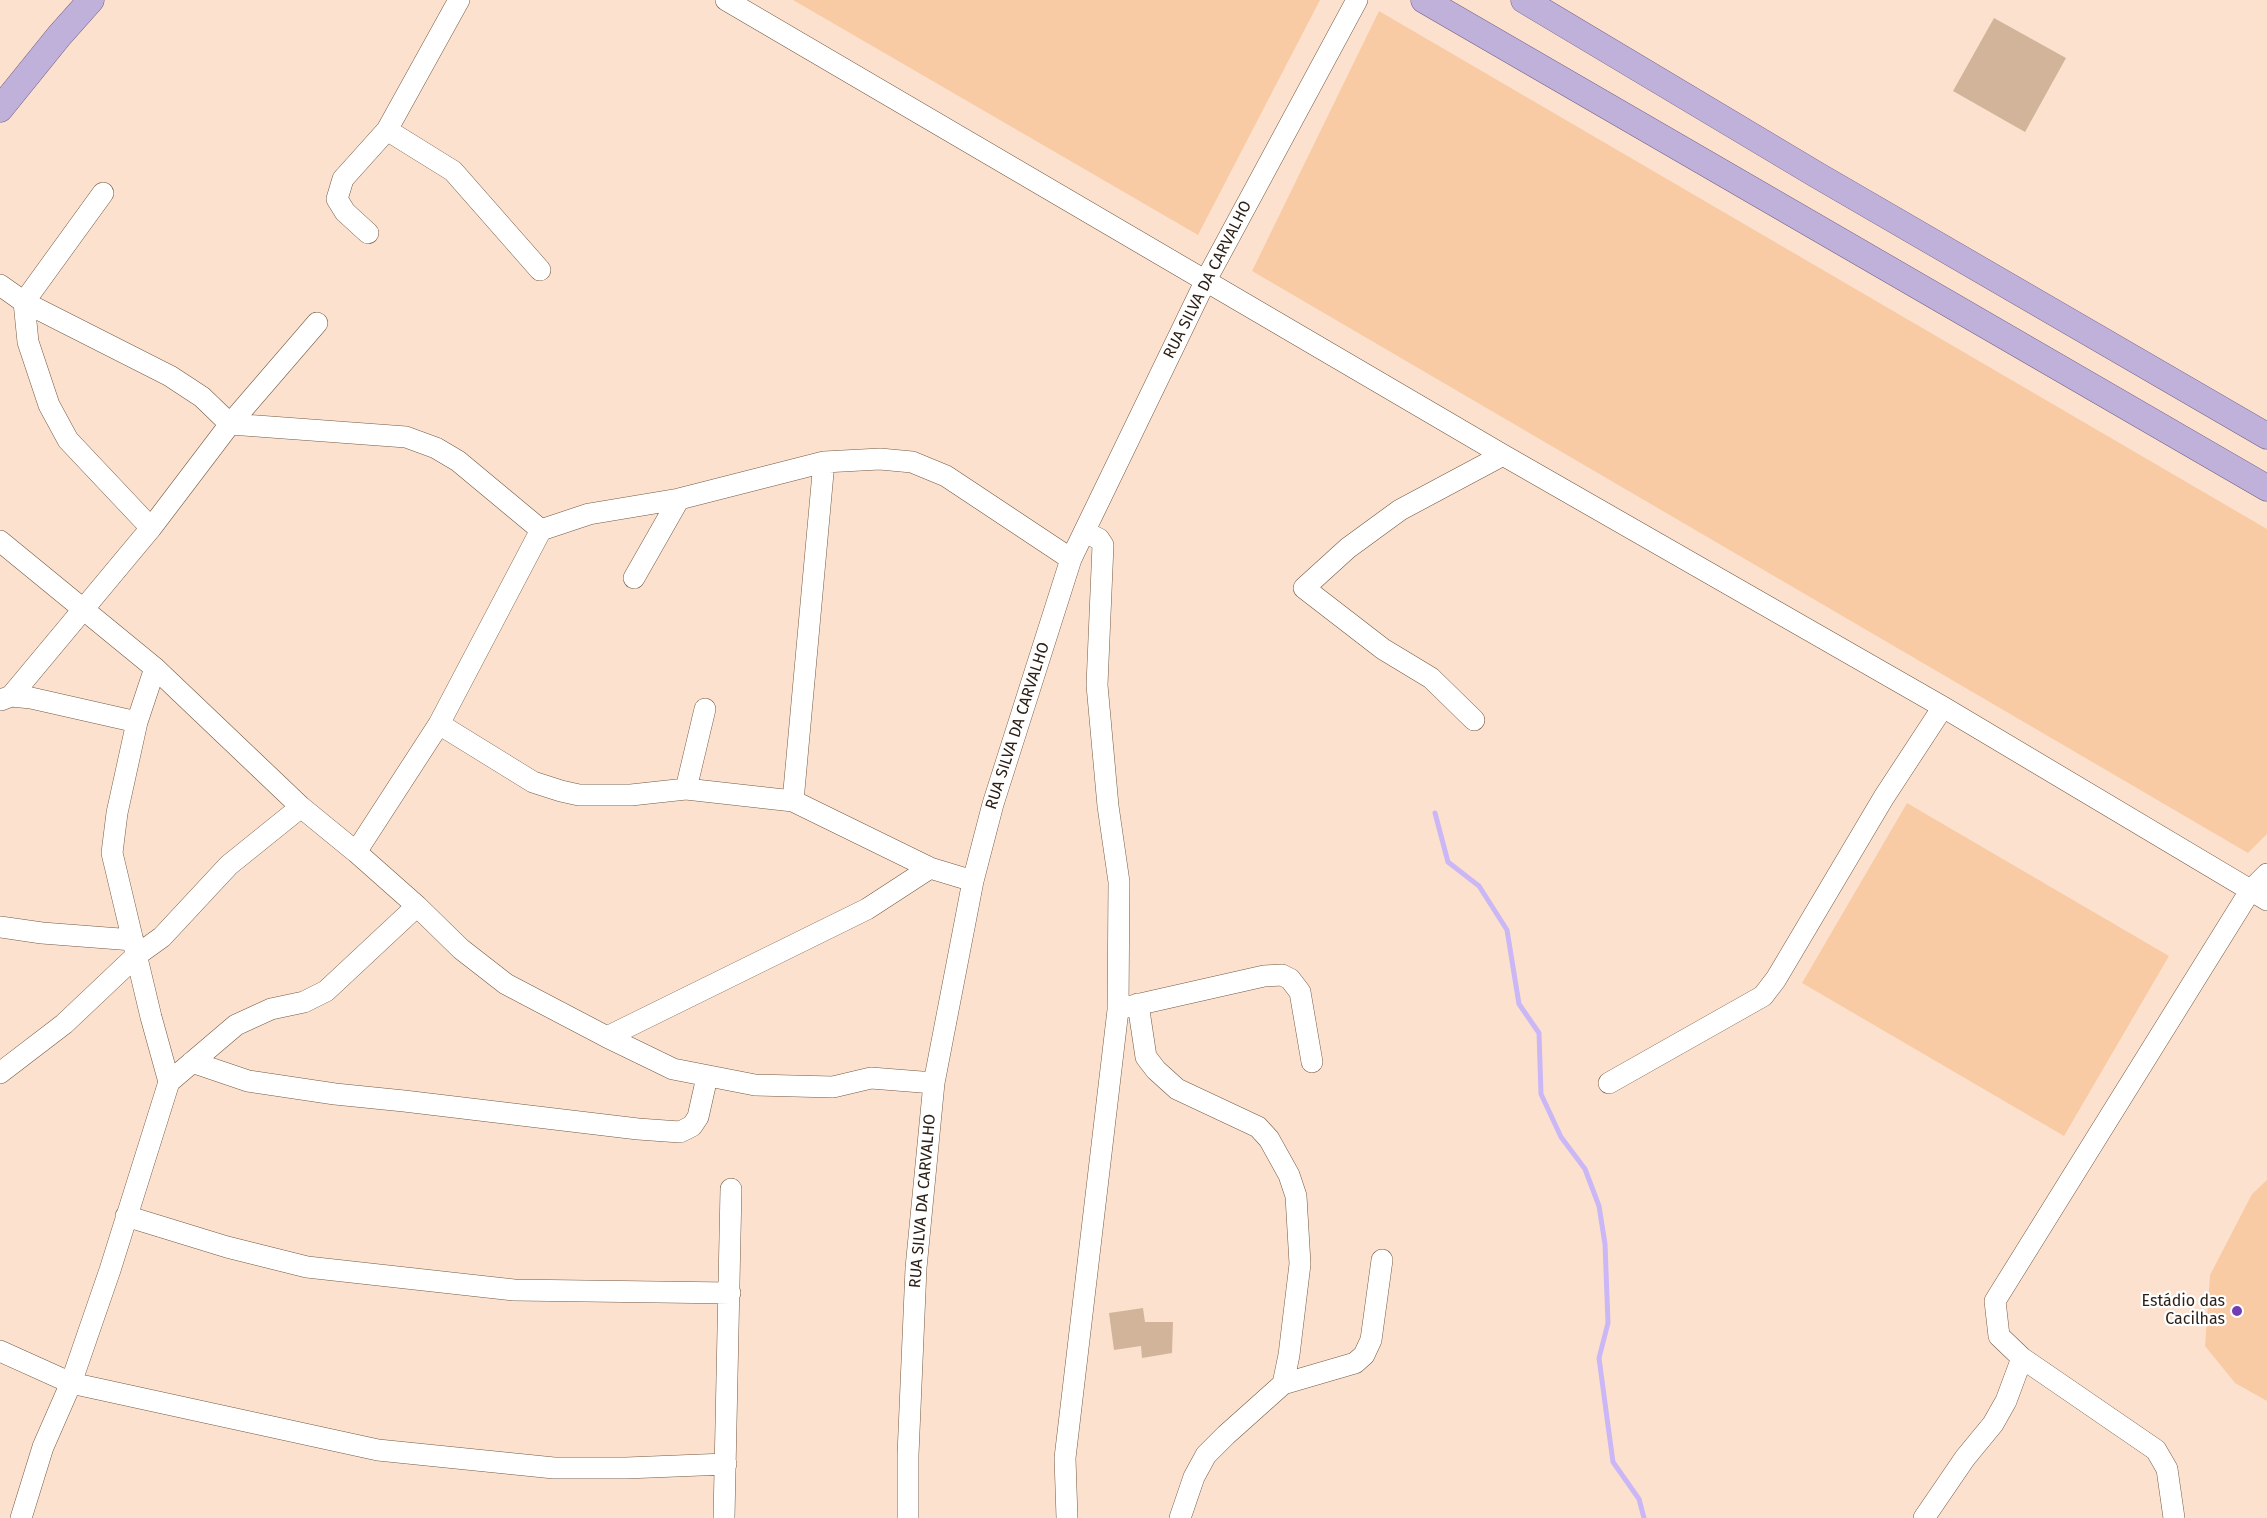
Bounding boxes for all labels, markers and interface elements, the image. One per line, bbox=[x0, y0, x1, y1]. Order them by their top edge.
street label: RUA SILVA DA CARVALHO bbox=[1160, 198, 1256, 362]
street label: RUA SILVA DA CARVALHO bbox=[982, 640, 1054, 812]
street label: RUA SILVA DA CARVALHO bbox=[906, 1113, 940, 1289]
place label: Estádio das Cacilhas bbox=[2141, 1292, 2225, 1330]
marker: Estádio das Cacilhas bbox=[2230, 1304, 2244, 1318]

